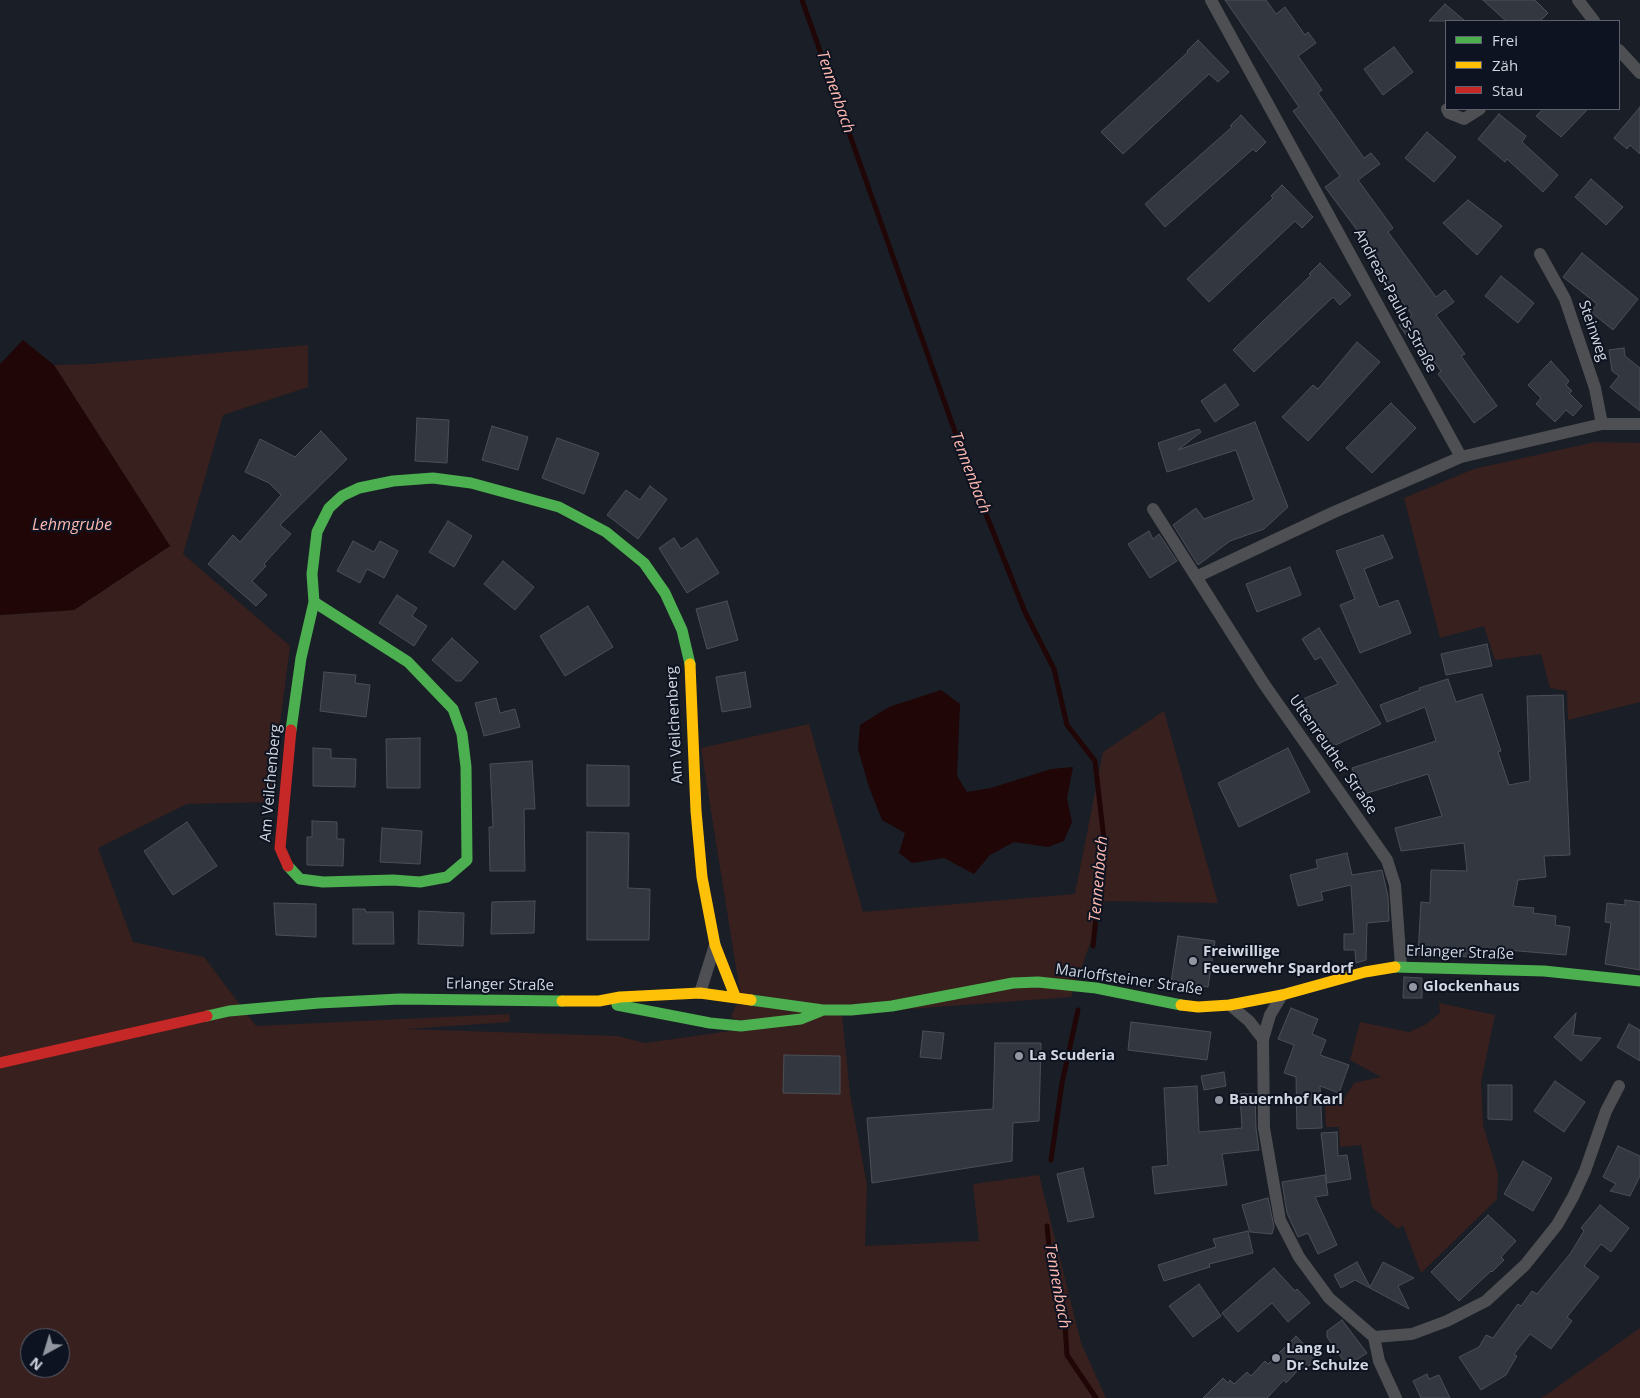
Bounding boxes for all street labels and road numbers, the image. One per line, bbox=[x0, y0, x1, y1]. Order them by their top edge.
street label: Andreas-Paulus-Straße bbox=[1349, 226, 1441, 376]
street label: Steinweg bbox=[1574, 298, 1612, 364]
street label: Am Veilchenberg bbox=[663, 666, 687, 784]
street label: Uttenreuther Straße bbox=[1285, 692, 1381, 818]
street label: Am Veilchenberg bbox=[257, 723, 285, 843]
street label: Erlanger Straße bbox=[1406, 942, 1514, 964]
street label: Marloffsteiner Straße bbox=[1054, 961, 1204, 999]
street label: Erlanger Straße bbox=[446, 975, 554, 995]

